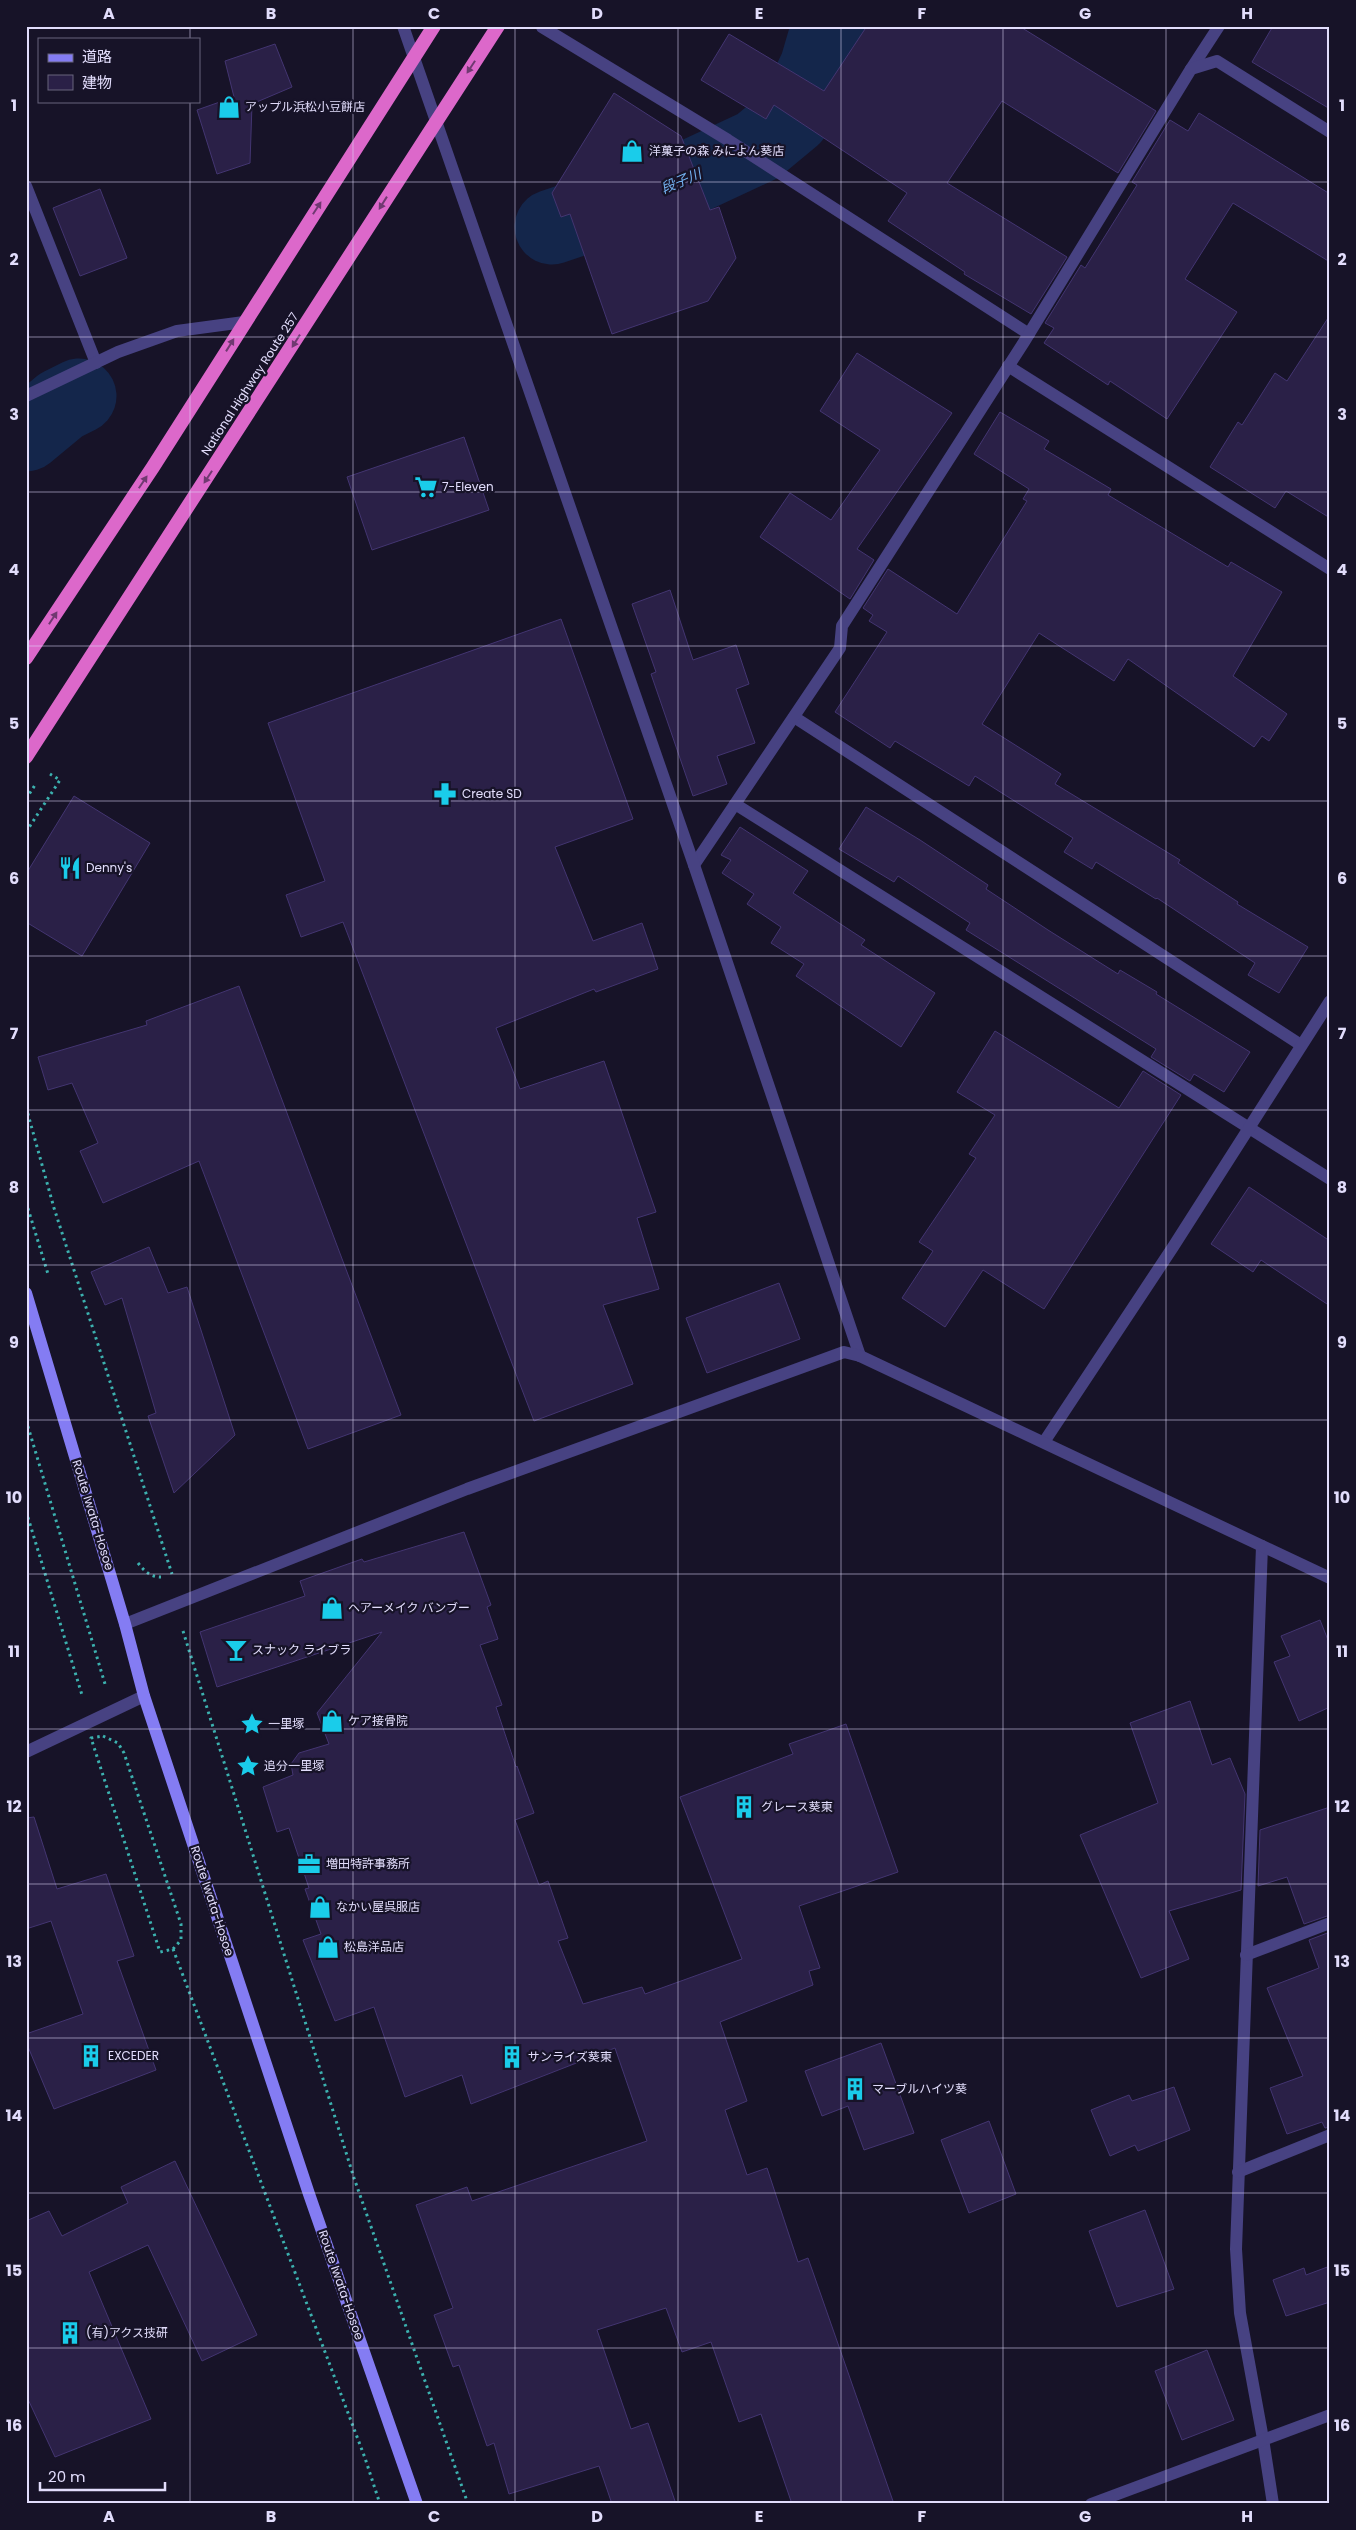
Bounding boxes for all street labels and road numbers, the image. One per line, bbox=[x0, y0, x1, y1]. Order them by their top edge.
street label: National Highway Route 257 bbox=[197, 309, 302, 458]
street label: Route Iwata-Hosoe bbox=[69, 1457, 118, 1572]
street label: Route Iwata-Hosoe bbox=[187, 1844, 238, 1958]
street label: Route Iwata-Hosoe bbox=[315, 2228, 368, 2342]

